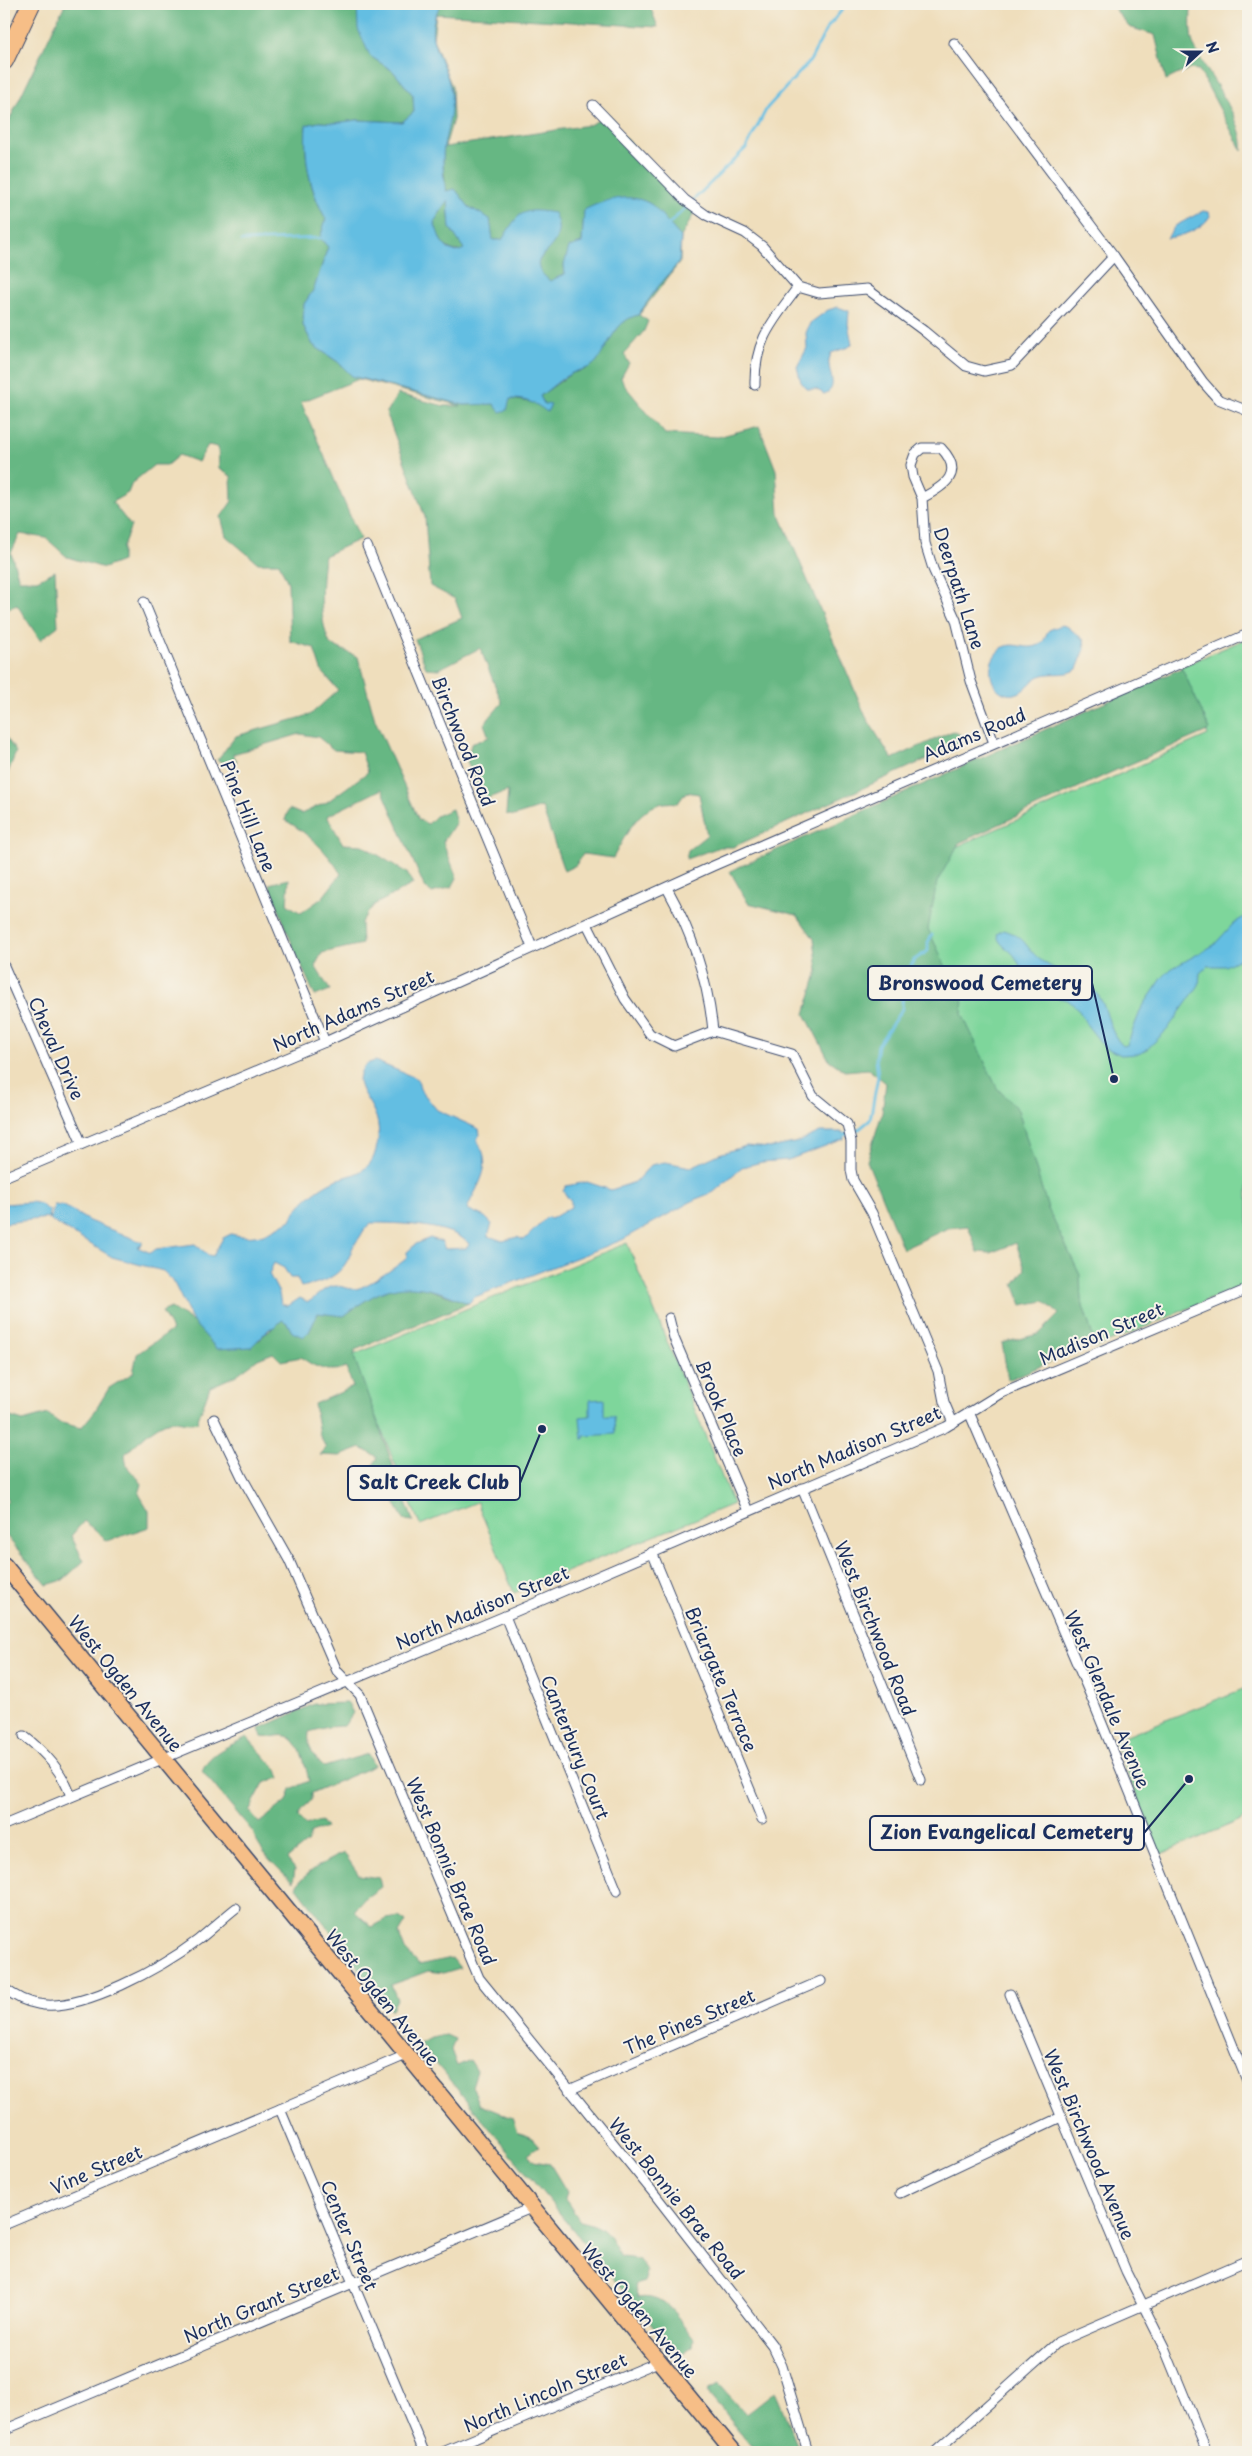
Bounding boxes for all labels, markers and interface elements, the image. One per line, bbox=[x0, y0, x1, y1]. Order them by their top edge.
north arrow bbox=[1174, 28, 1224, 78]
text: N bbox=[1201, 38, 1224, 56]
street label: Deerpath Lane bbox=[928, 524, 992, 652]
street label: Birchwood Road bbox=[425, 671, 503, 811]
street label: Adams Road bbox=[918, 700, 1030, 768]
street label: Pine Hill Lane bbox=[214, 756, 284, 876]
street label: North Adams Street bbox=[268, 962, 438, 1058]
callout: Bronswood Cemetery bbox=[868, 966, 1092, 1000]
text: Bronswood Cemetery bbox=[878, 968, 1082, 996]
street label: Cheval Drive bbox=[22, 992, 92, 1104]
street label: Madison Street bbox=[1035, 1295, 1167, 1371]
street label: Brook Place bbox=[689, 1355, 755, 1461]
street label: North Madison Street bbox=[763, 1398, 945, 1496]
callout: Salt Creek Club bbox=[348, 1466, 520, 1500]
text: Salt Creek Club bbox=[359, 1467, 509, 1495]
street label: West Birchwood Road bbox=[828, 1536, 924, 1720]
street label: North Madison Street bbox=[391, 1558, 573, 1656]
street label: Briargate Terrace bbox=[679, 1602, 765, 1756]
street label: West Glendale Avenue bbox=[1058, 1606, 1158, 1792]
street label: West Ogden Avenue bbox=[62, 1609, 190, 1757]
street label: Canterbury Court bbox=[535, 1671, 617, 1823]
street label: West Bonnie Brae Road bbox=[400, 1773, 504, 1969]
callout: Zion Evangelical Cemetery bbox=[870, 1816, 1144, 1850]
text: Zion Evangelical Cemetery bbox=[880, 1817, 1134, 1845]
street label: West Ogden Avenue bbox=[319, 1923, 447, 2071]
street label: The Pines Street bbox=[619, 1981, 759, 2061]
street label: West Birchwood Avenue bbox=[1038, 2044, 1143, 2244]
street label: West Bonnie Brae Road bbox=[603, 2111, 751, 2285]
street label: Vine Street bbox=[46, 2138, 146, 2200]
street label: Center Street bbox=[315, 2176, 385, 2294]
street label: West Ogden Avenue bbox=[575, 2236, 705, 2384]
street label: North Grant Street bbox=[179, 2259, 343, 2349]
street label: North Lincoln Street bbox=[459, 2345, 631, 2439]

